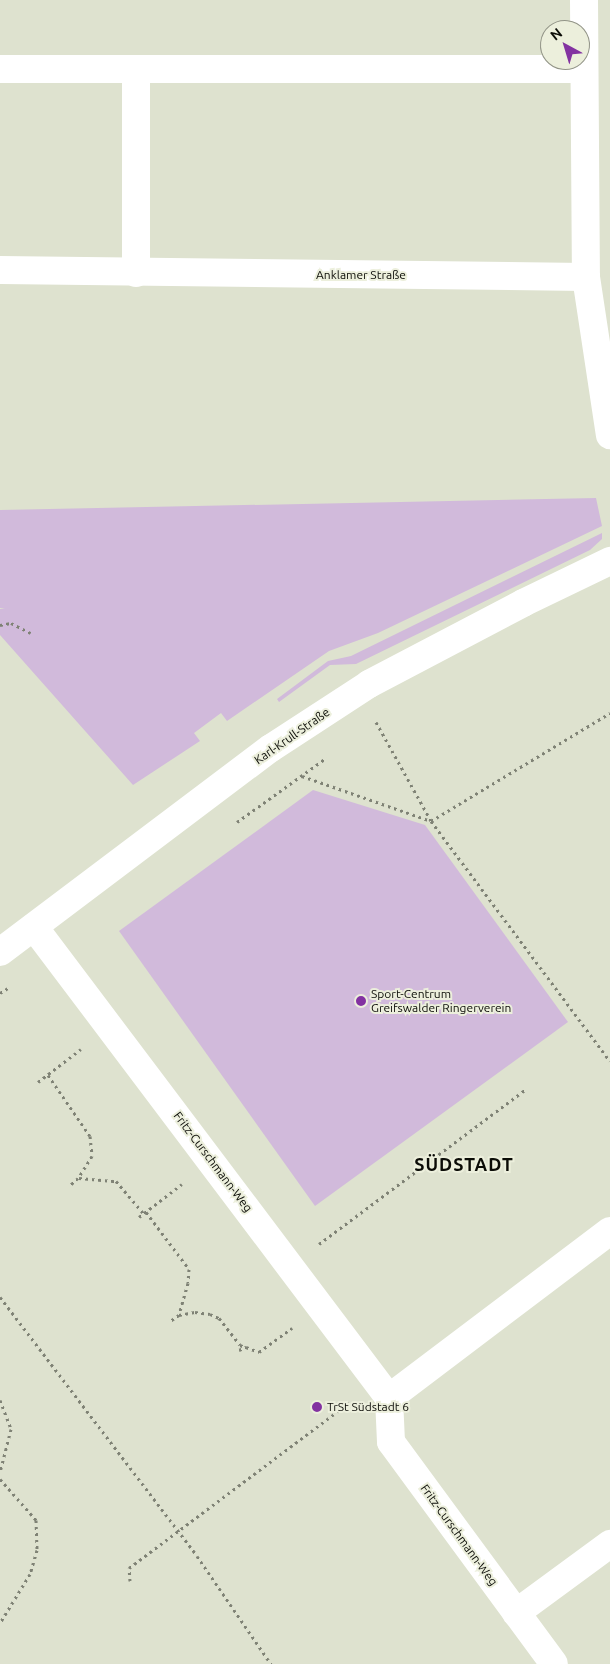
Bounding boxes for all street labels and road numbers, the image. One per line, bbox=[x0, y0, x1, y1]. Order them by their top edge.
street label: Anklamer Straße bbox=[316, 268, 406, 282]
street label: Karl-Krull-Straße bbox=[252, 705, 332, 767]
street label: Fritz-Curschmann-Weg bbox=[171, 1109, 255, 1215]
street label: Fritz-Curschmann-Weg bbox=[417, 1482, 501, 1588]

